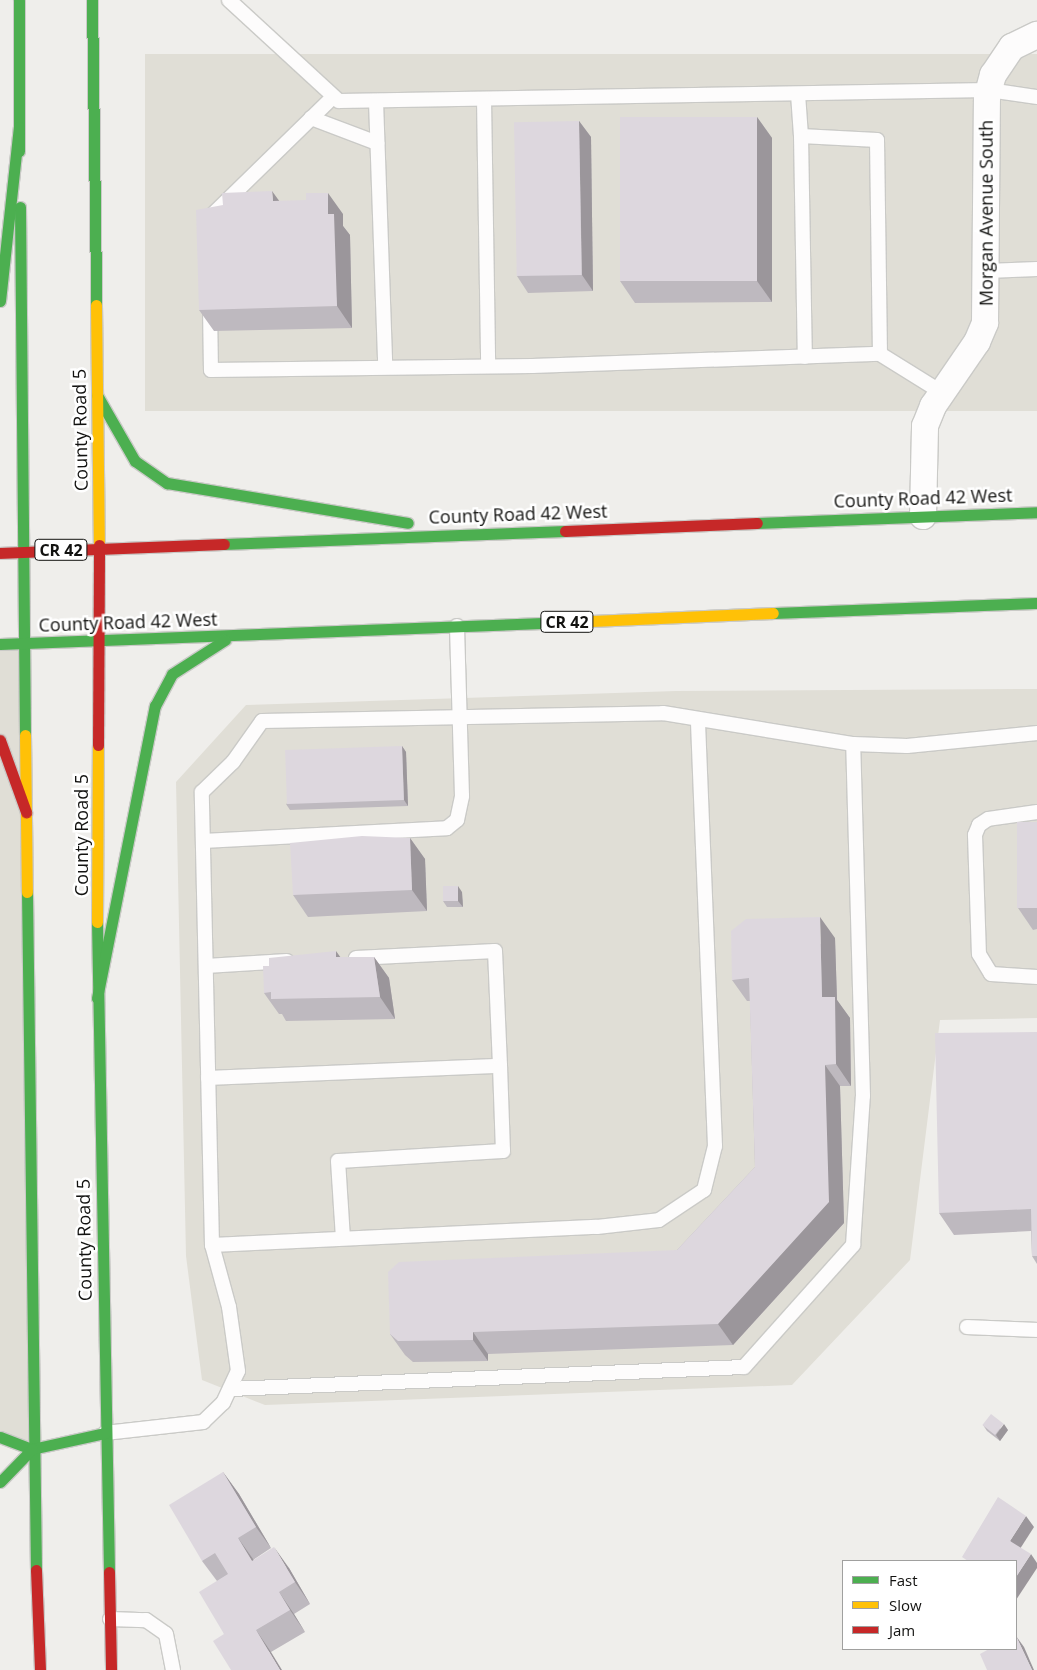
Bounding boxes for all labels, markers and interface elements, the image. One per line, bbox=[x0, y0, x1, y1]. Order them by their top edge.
street label: Morgan Avenue South bbox=[975, 120, 997, 306]
street label: County Road 5 bbox=[68, 369, 92, 491]
street label: County Road 42 West bbox=[833, 484, 1013, 512]
street label: County Road 42 West bbox=[428, 500, 608, 528]
road number: CR 42 bbox=[34, 536, 88, 564]
street label: County Road 42 West bbox=[38, 608, 218, 636]
road number: CR 42 bbox=[540, 608, 594, 636]
street label: County Road 5 bbox=[70, 774, 92, 896]
street label: County Road 5 bbox=[72, 1179, 96, 1301]
legend bbox=[842, 1560, 1017, 1650]
text: Fast bbox=[889, 1570, 918, 1590]
text: Slow bbox=[889, 1595, 922, 1615]
text: Jam bbox=[889, 1620, 915, 1640]

